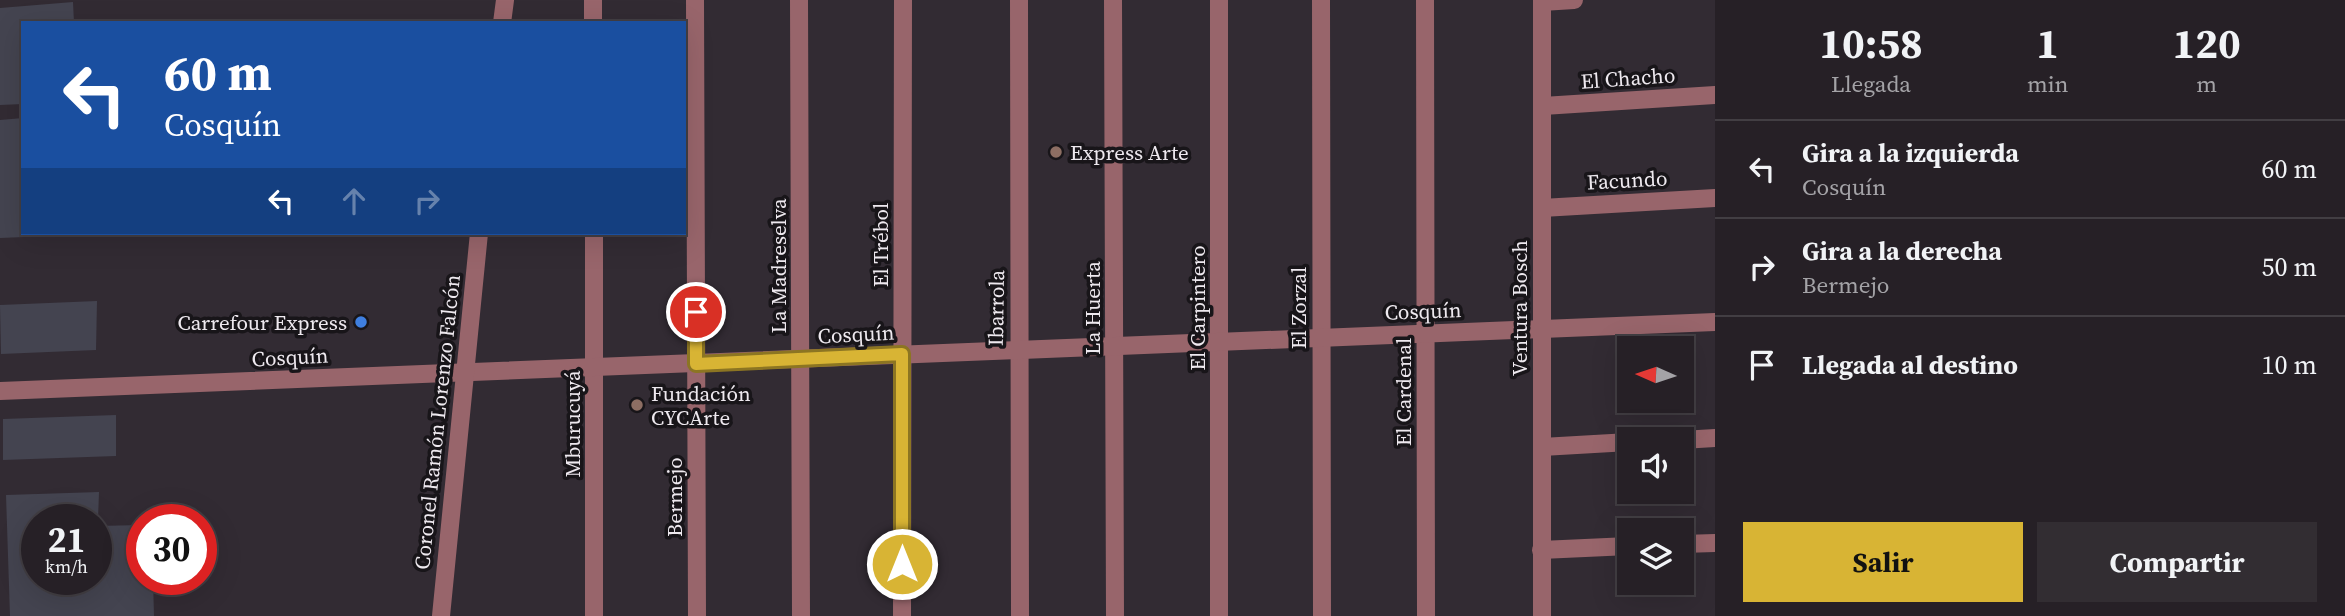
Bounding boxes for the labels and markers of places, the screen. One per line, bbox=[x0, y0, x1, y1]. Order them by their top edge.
place label: Express Arte bbox=[1070, 138, 1189, 167]
marker: Express Arte bbox=[1048, 144, 1064, 160]
pin bbox=[666, 282, 726, 342]
place label: Carrefour Express bbox=[178, 308, 347, 337]
marker: Carrefour Express bbox=[353, 314, 369, 330]
place label: Fundación CYCArte bbox=[651, 379, 751, 432]
marker: Fundación CYCArte bbox=[629, 397, 645, 413]

